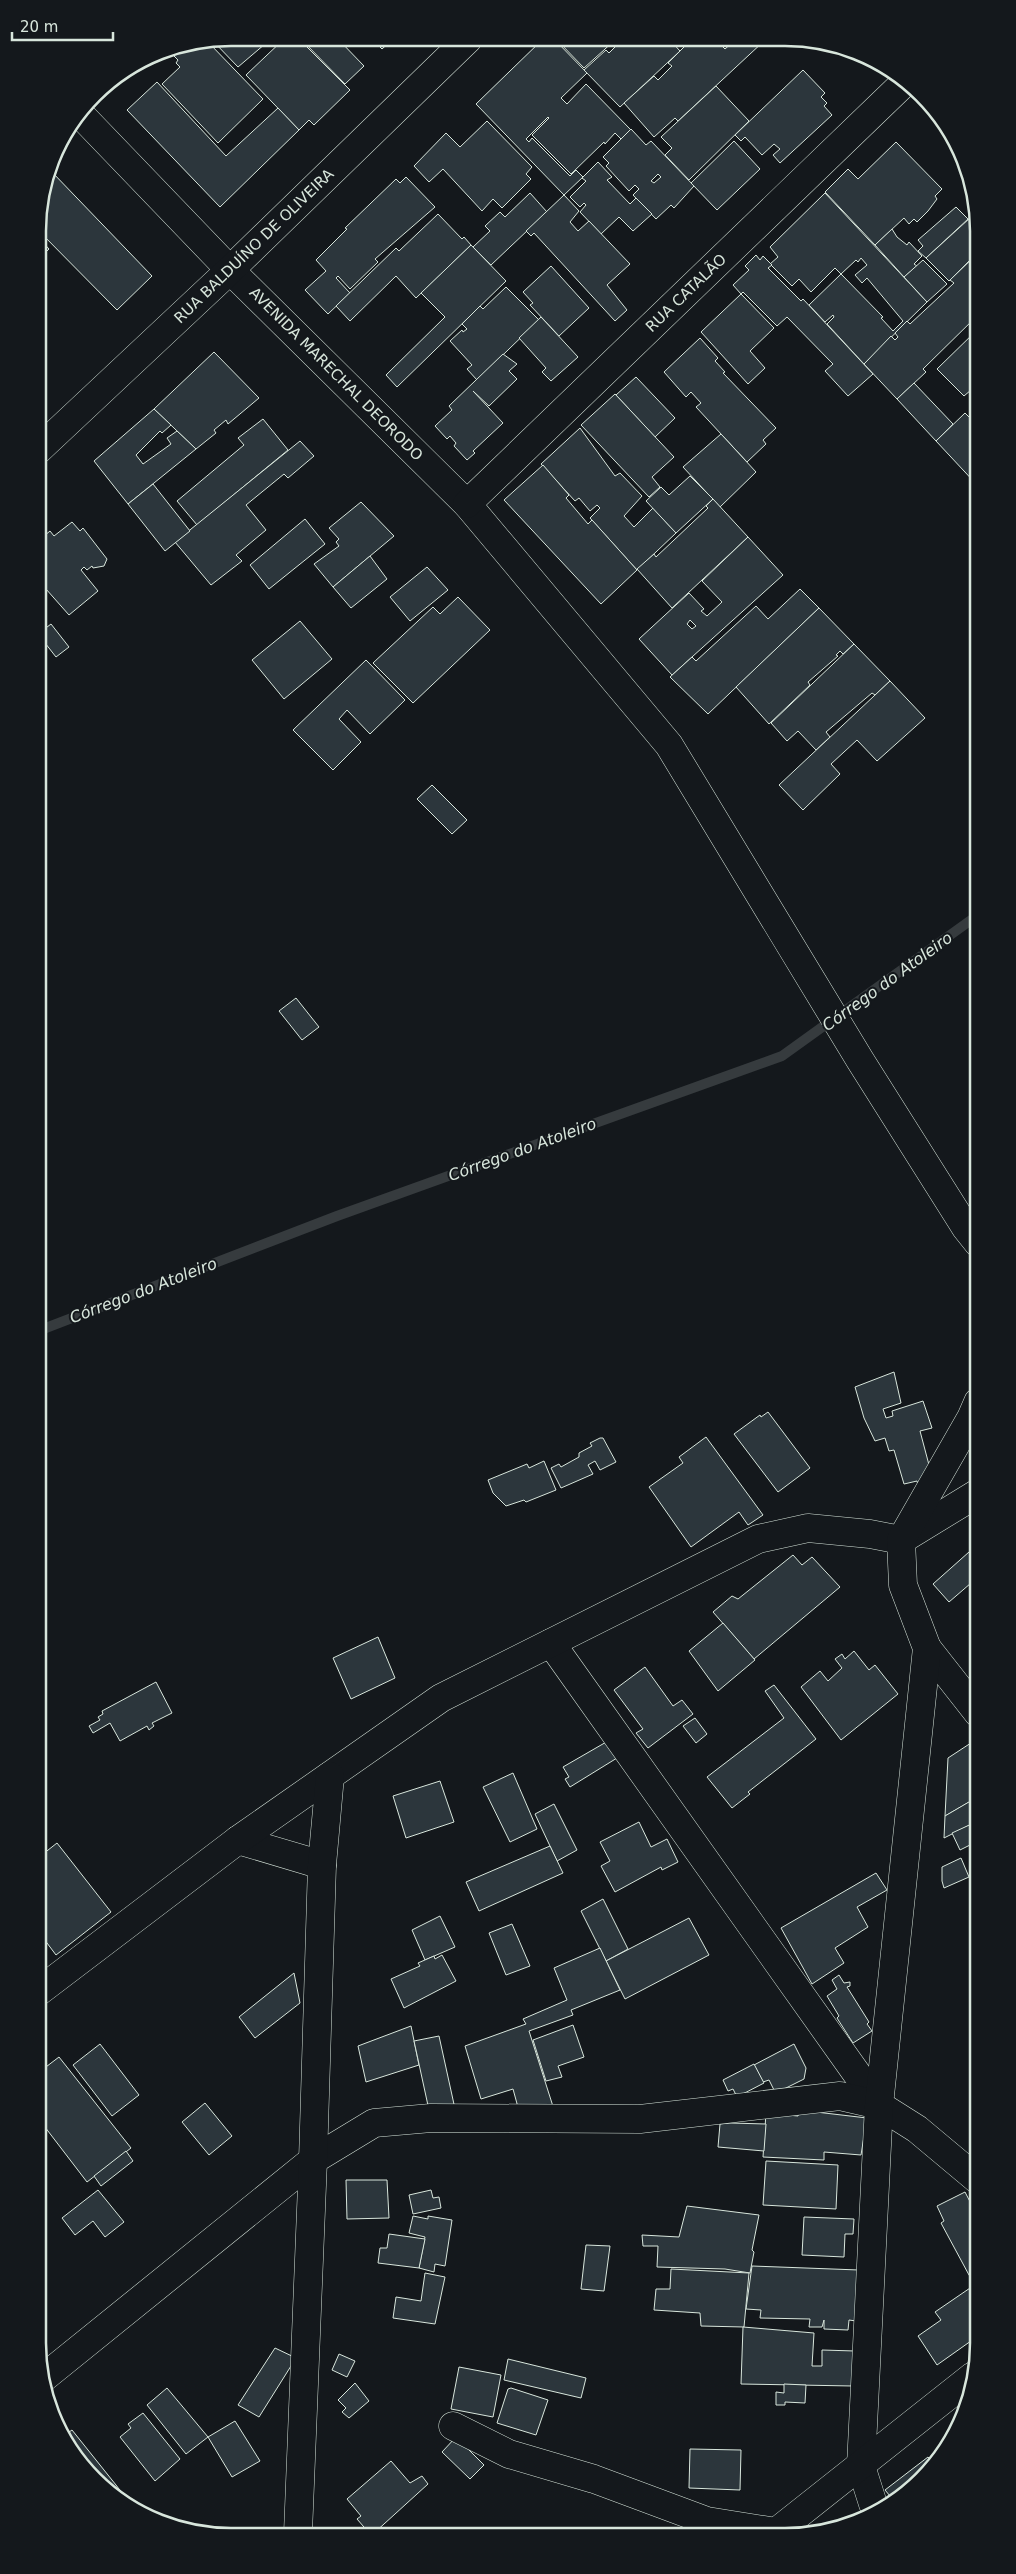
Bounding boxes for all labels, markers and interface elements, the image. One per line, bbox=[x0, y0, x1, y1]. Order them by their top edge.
scale bar bbox=[12, 10, 114, 42]
text: 20 m bbox=[20, 18, 58, 36]
street label: RUA BALDUÍNO DE OLIVEIRA bbox=[170, 164, 338, 327]
street label: RUA CATALÃO bbox=[641, 249, 730, 336]
street label: AVENIDA MARECHAL DEORODO bbox=[246, 284, 426, 464]
water label: Córrego do Atoleiro bbox=[819, 928, 956, 1035]
water label: Córrego do Atoleiro bbox=[446, 1114, 599, 1185]
water label: Córrego do Atoleiro bbox=[67, 1254, 220, 1327]

